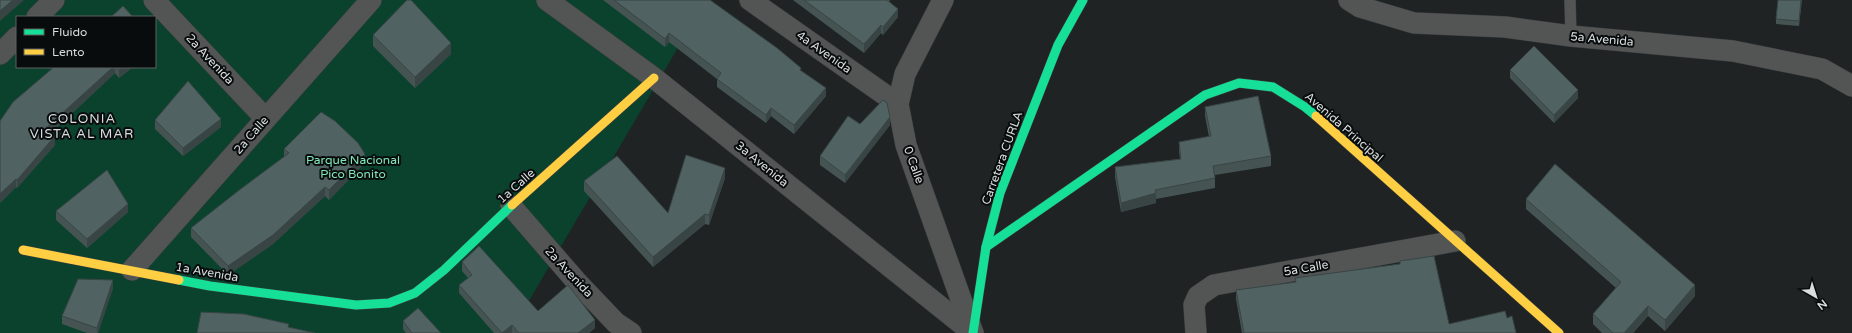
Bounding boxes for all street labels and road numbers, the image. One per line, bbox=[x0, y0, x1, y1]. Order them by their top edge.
street label: 4a Avenida bbox=[794, 28, 854, 76]
street label: 5a Avenida bbox=[1570, 29, 1634, 49]
street label: 2a Avenida bbox=[183, 31, 237, 87]
street label: Avenida Principal bbox=[1302, 89, 1386, 165]
street label: Carretera CURLA bbox=[979, 109, 1025, 207]
street label: 2a Calle bbox=[231, 113, 271, 157]
street label: 3a Avenida bbox=[733, 139, 791, 189]
street label: 0 Calle bbox=[901, 145, 927, 186]
street label: 1a Calle bbox=[494, 166, 538, 206]
street label: 2a Avenida bbox=[542, 244, 596, 300]
street label: 5a Calle bbox=[1282, 257, 1330, 279]
street label: 1a Avenida bbox=[174, 260, 240, 284]

